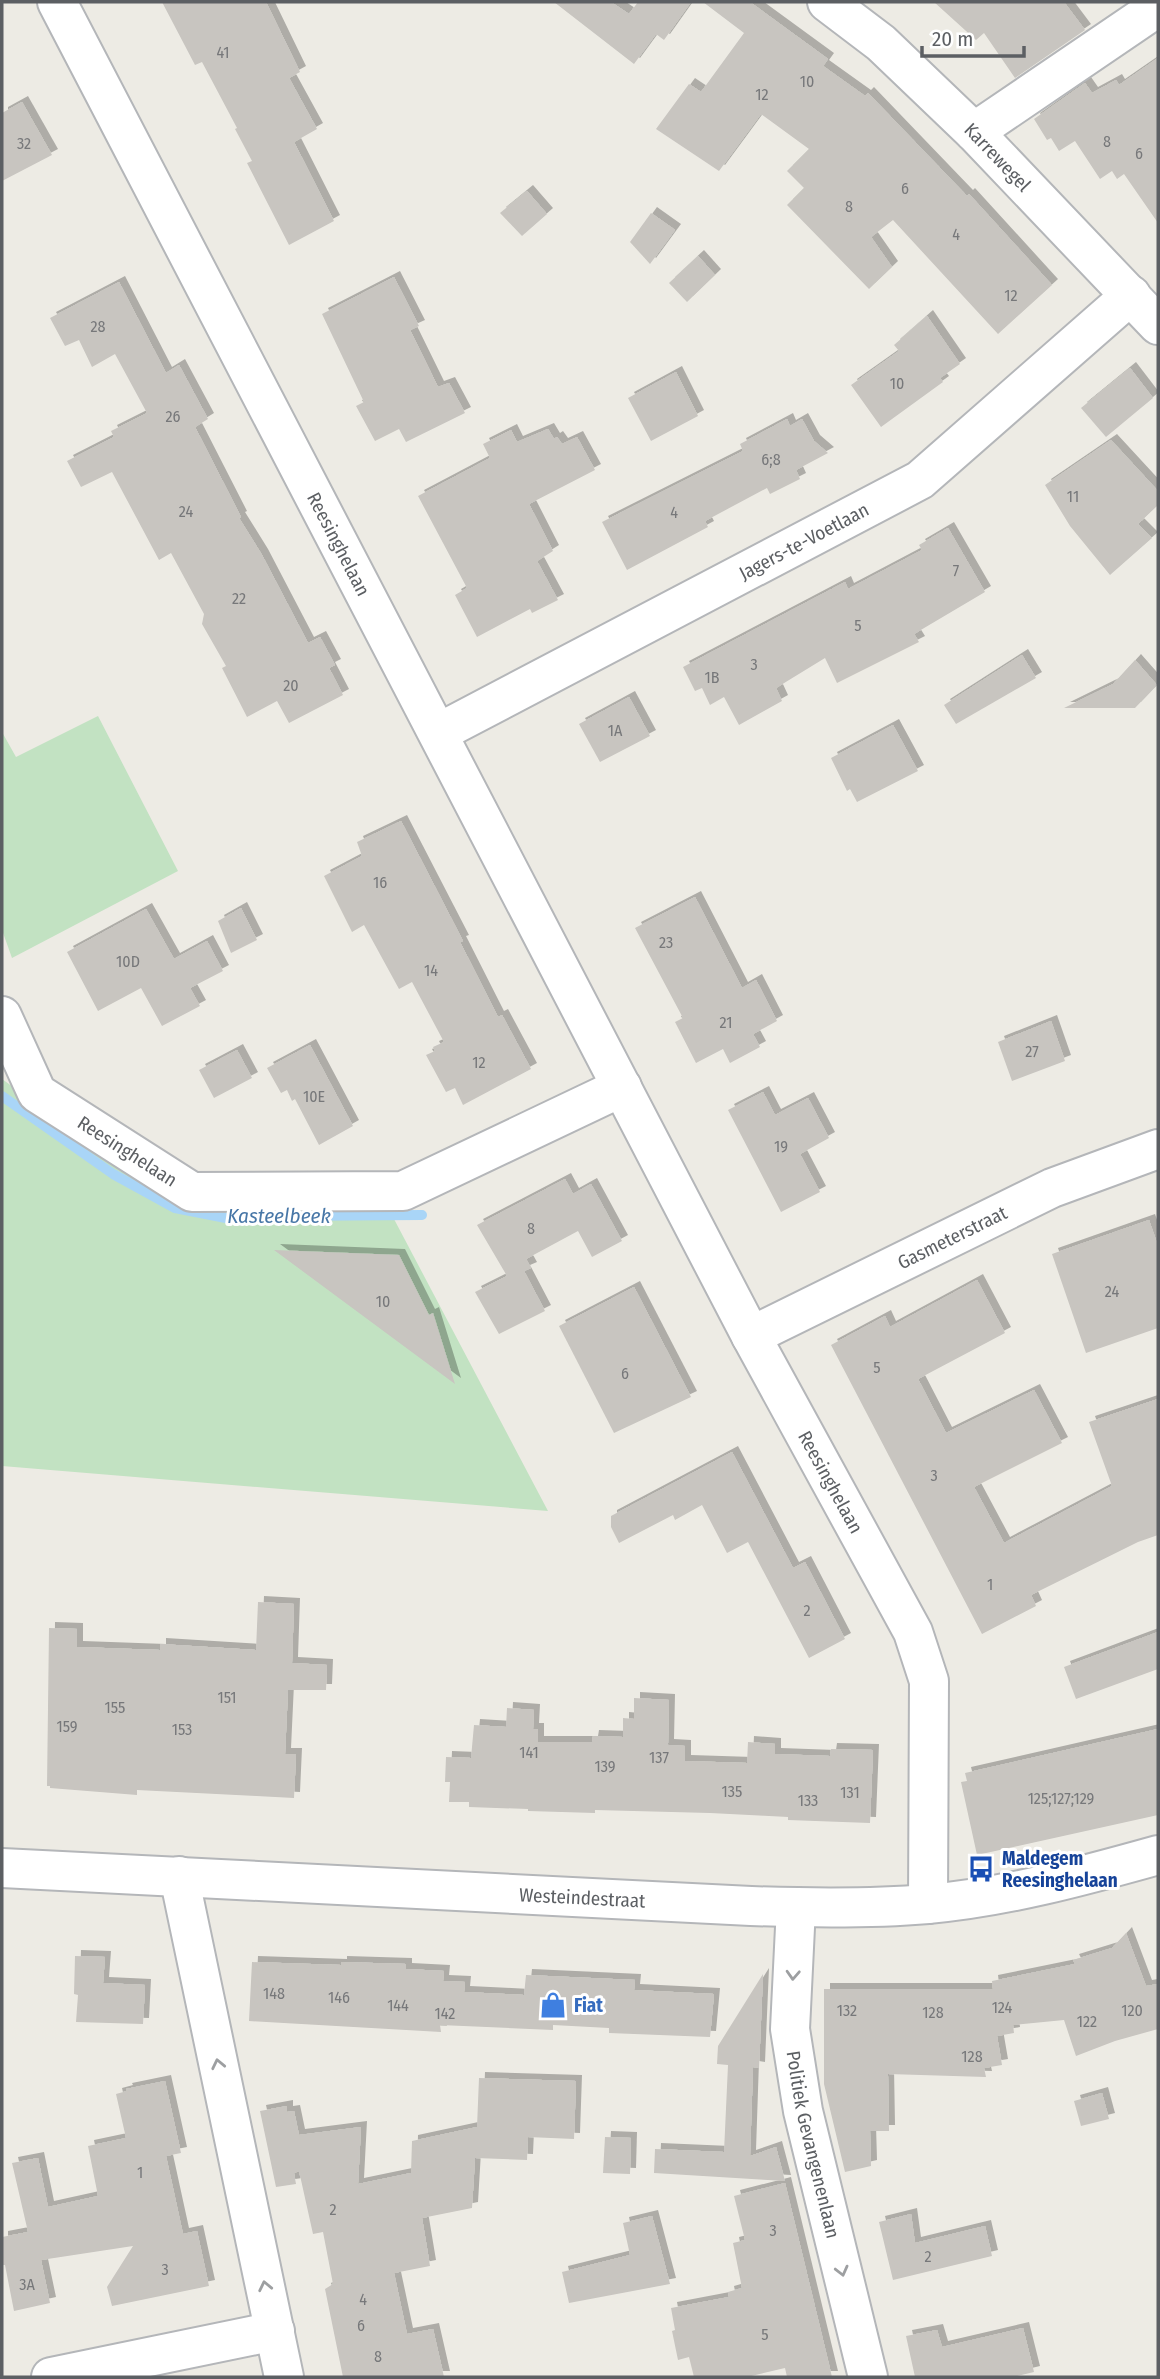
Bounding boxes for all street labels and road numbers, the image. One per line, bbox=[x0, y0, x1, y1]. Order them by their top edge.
street label: Karrewegel bbox=[959, 118, 1036, 196]
street label: Reesinghelaan bbox=[302, 489, 375, 600]
street label: Jagers-te-Voetlaan bbox=[735, 498, 873, 585]
street label: Reesinghelaan bbox=[73, 1111, 181, 1192]
street label: Gasmeterstraat bbox=[894, 1201, 1011, 1274]
street label: Reesinghelaan bbox=[793, 1427, 868, 1537]
street label: Westeindestraat bbox=[519, 1883, 647, 1913]
street label: Politiek Gevangenenlaan bbox=[782, 2049, 845, 2241]

